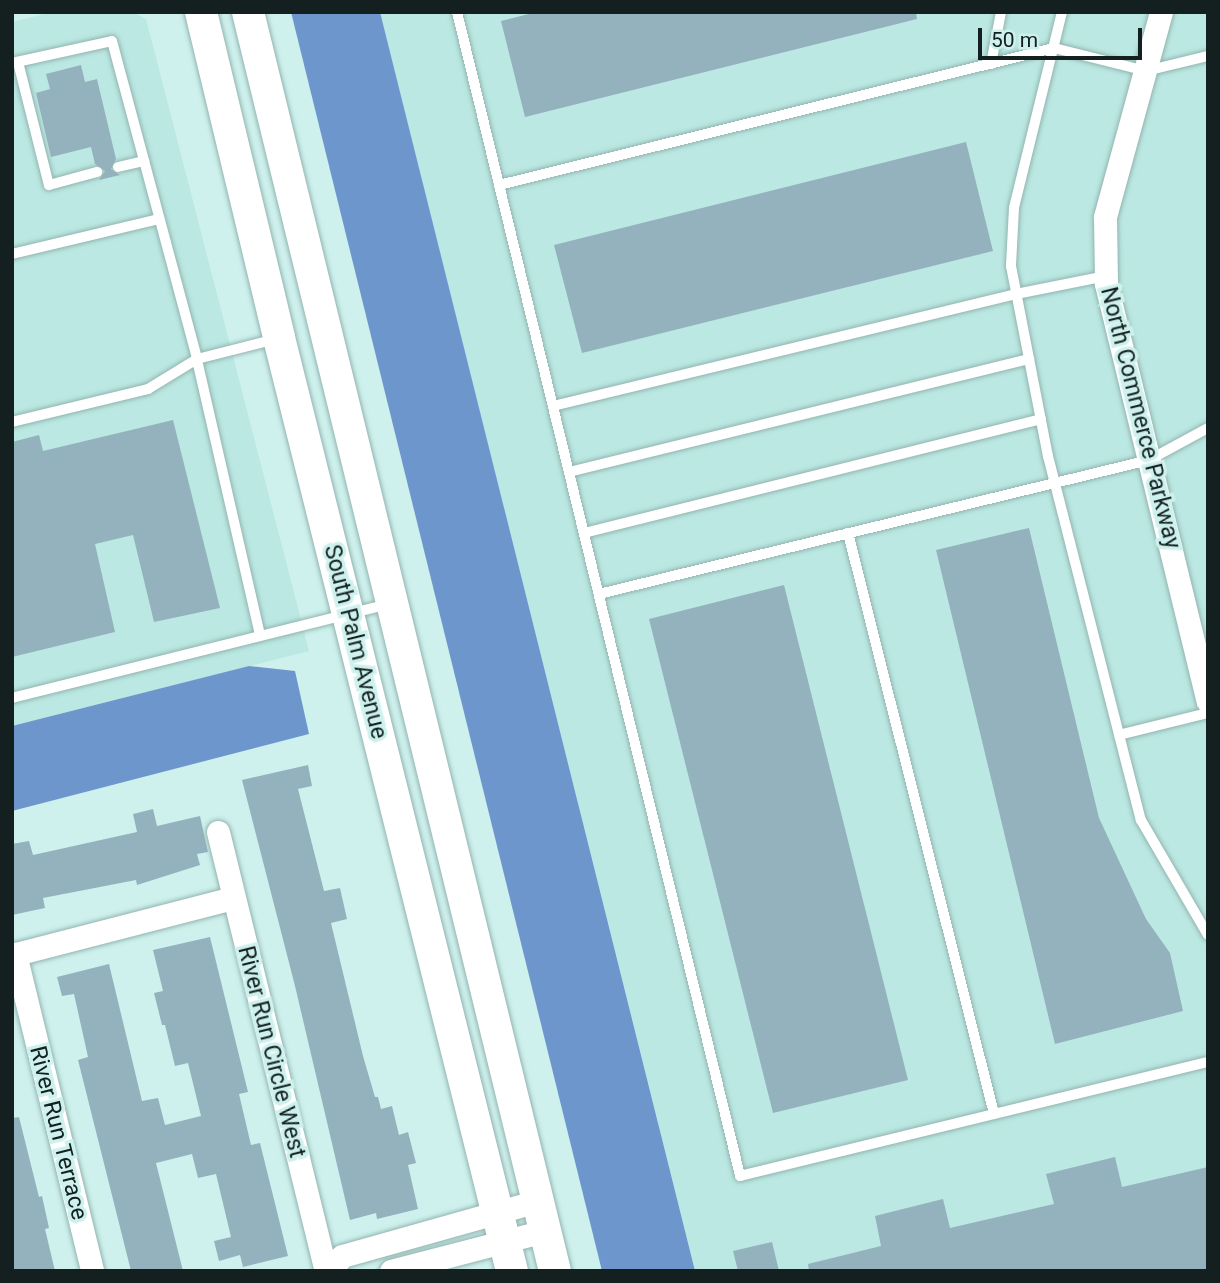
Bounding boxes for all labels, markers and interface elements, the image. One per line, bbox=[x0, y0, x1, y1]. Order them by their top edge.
scale bar bbox=[982, 14, 1146, 58]
text: 50 m bbox=[991, 28, 1038, 52]
street label: North Commerce Parkway bbox=[1094, 284, 1186, 552]
street label: South Palm Avenue bbox=[318, 542, 392, 742]
street label: River Run Circle West bbox=[231, 943, 311, 1161]
street label: River Run Terrace bbox=[23, 1043, 93, 1223]

